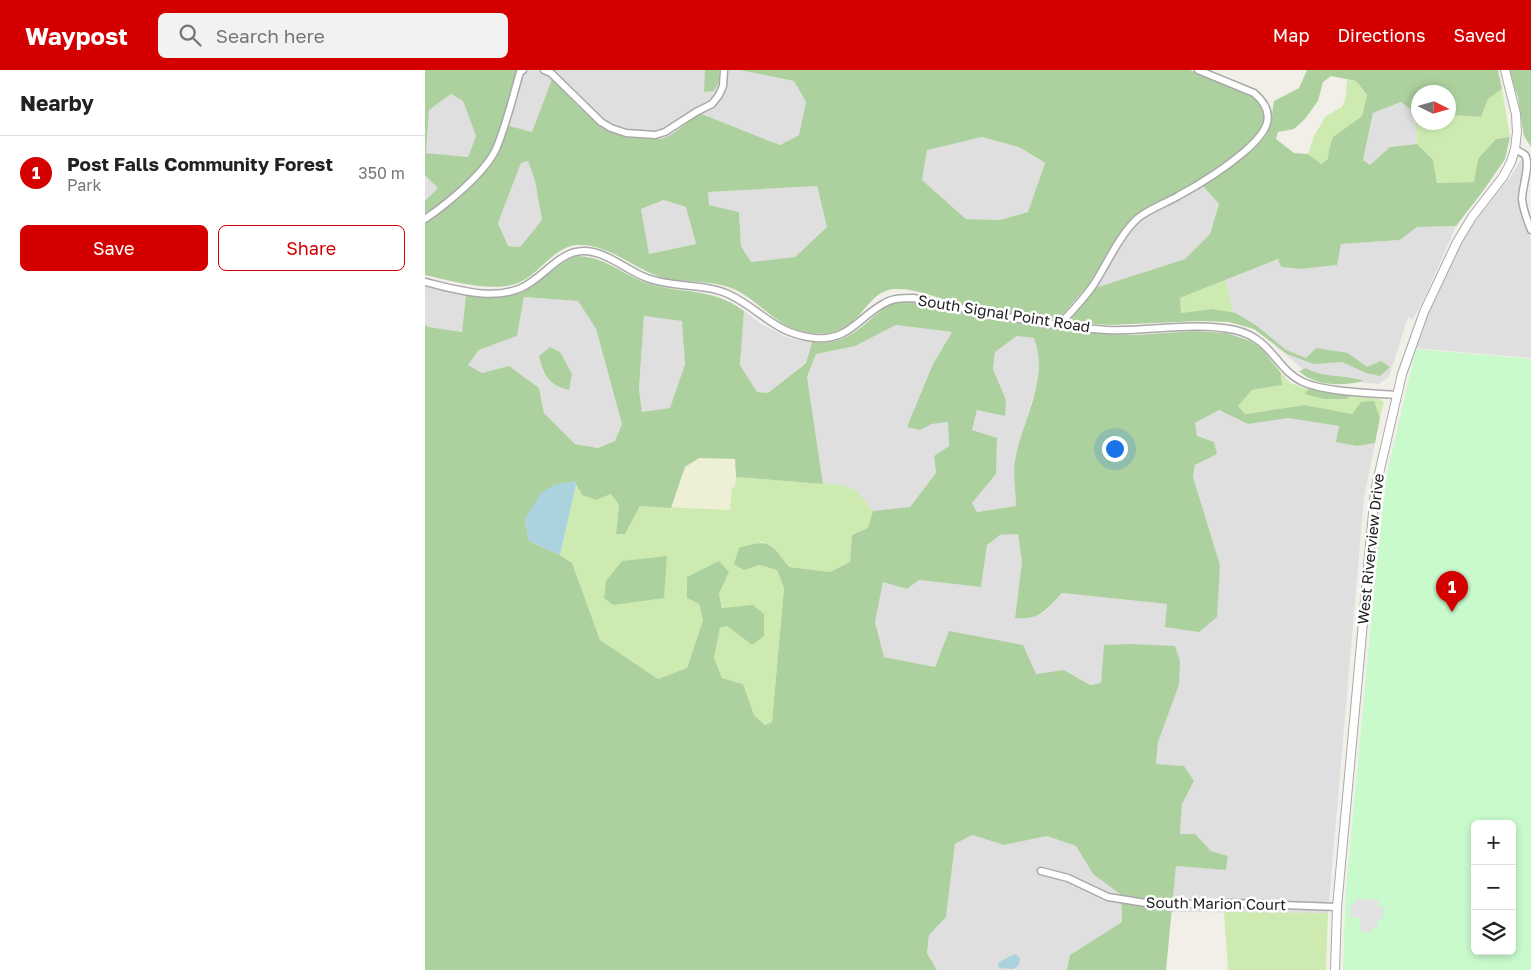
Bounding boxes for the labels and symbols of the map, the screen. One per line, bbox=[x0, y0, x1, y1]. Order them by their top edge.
north arrow bbox=[1411, 85, 1456, 130]
street label: South Signal Point Road bbox=[917, 291, 1092, 336]
your location bbox=[1102, 436, 1128, 462]
street label: West Riverview Drive bbox=[1353, 472, 1387, 625]
pin: 1 bbox=[1436, 571, 1468, 612]
street label: South Marion Court bbox=[1146, 893, 1286, 913]

